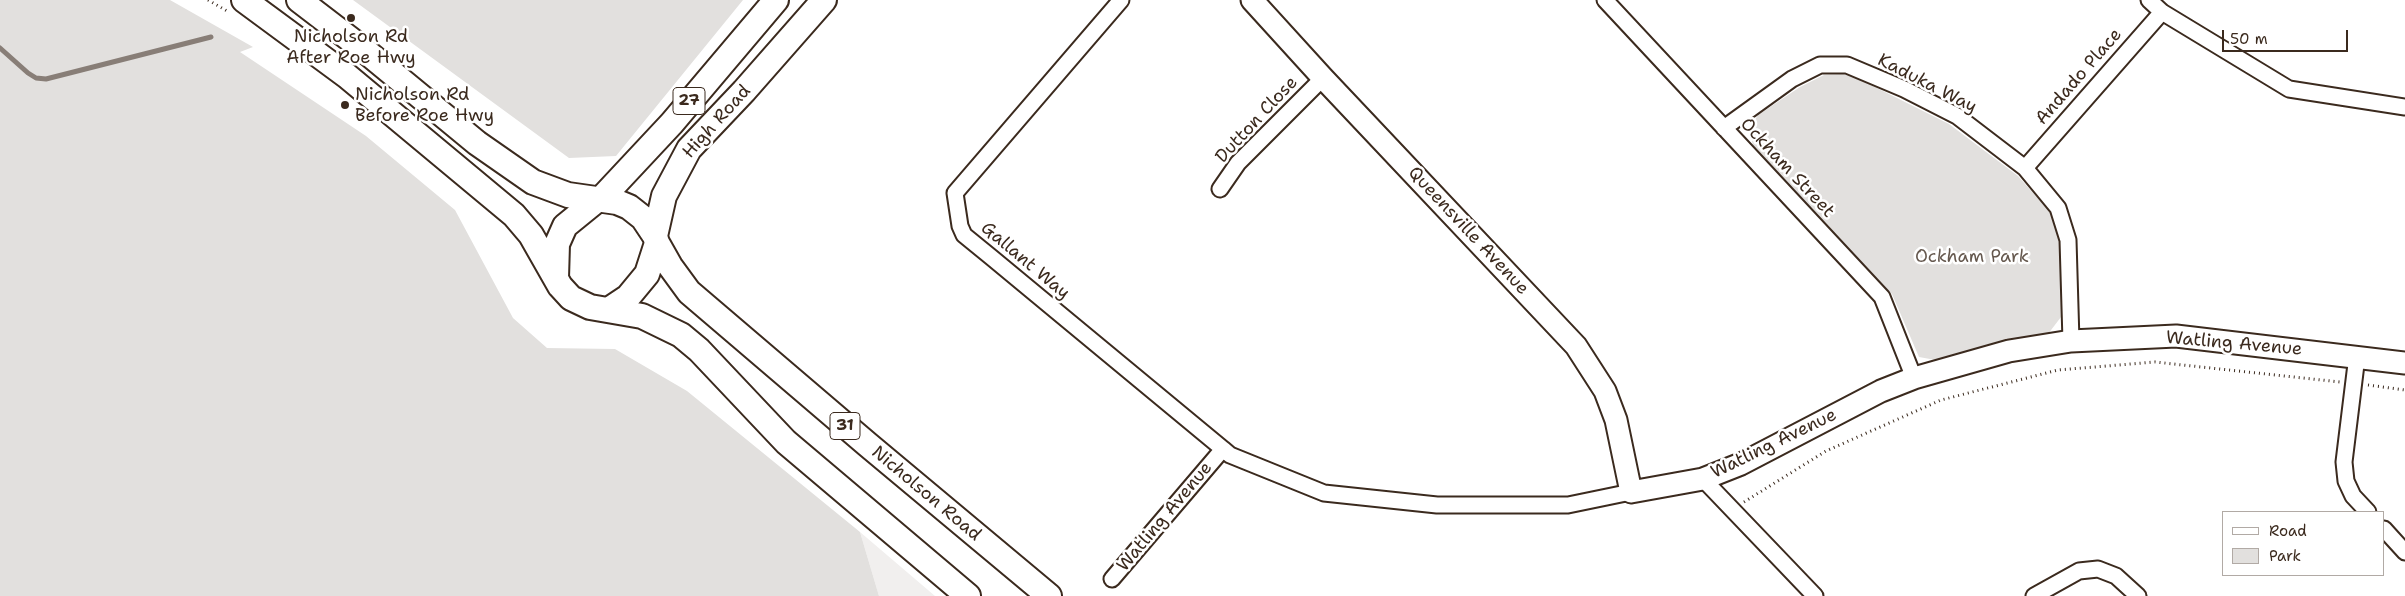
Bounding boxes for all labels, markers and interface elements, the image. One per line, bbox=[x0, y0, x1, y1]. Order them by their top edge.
marker: Nicholson Rd After Roe Hwy bbox=[345, 12, 357, 24]
scale bar bbox=[2225, 20, 2351, 52]
street label: Andado Place bbox=[2031, 24, 2127, 130]
place label: Nicholson Rd After Roe Hwy bbox=[286, 26, 416, 68]
text: 50 m bbox=[2230, 29, 2268, 49]
street label: Kaduka Way bbox=[1874, 50, 1980, 118]
street label: Dutton Close bbox=[1211, 72, 1303, 168]
street label: High Road bbox=[678, 81, 756, 163]
place label: Nicholson Rd Before Roe Hwy bbox=[355, 84, 494, 126]
road number: 27 bbox=[673, 88, 705, 114]
marker: Nicholson Rd Before Roe Hwy bbox=[339, 99, 351, 111]
street label: Ockham Street bbox=[1735, 114, 1839, 222]
street label: Queensville Avenue bbox=[1403, 162, 1533, 300]
street label: Gallant Way bbox=[976, 218, 1074, 304]
park label: Ockham Park bbox=[1915, 246, 2029, 268]
street label: Watling Avenue bbox=[2165, 327, 2303, 361]
street label: Watling Avenue bbox=[1708, 404, 1840, 484]
road number: 31 bbox=[830, 412, 860, 440]
street label: Nicholson Road bbox=[867, 442, 985, 546]
street label: Watling Avenue bbox=[1113, 458, 1217, 576]
legend bbox=[2222, 511, 2385, 576]
text: Road bbox=[2269, 521, 2307, 541]
text: Park bbox=[2269, 546, 2301, 566]

